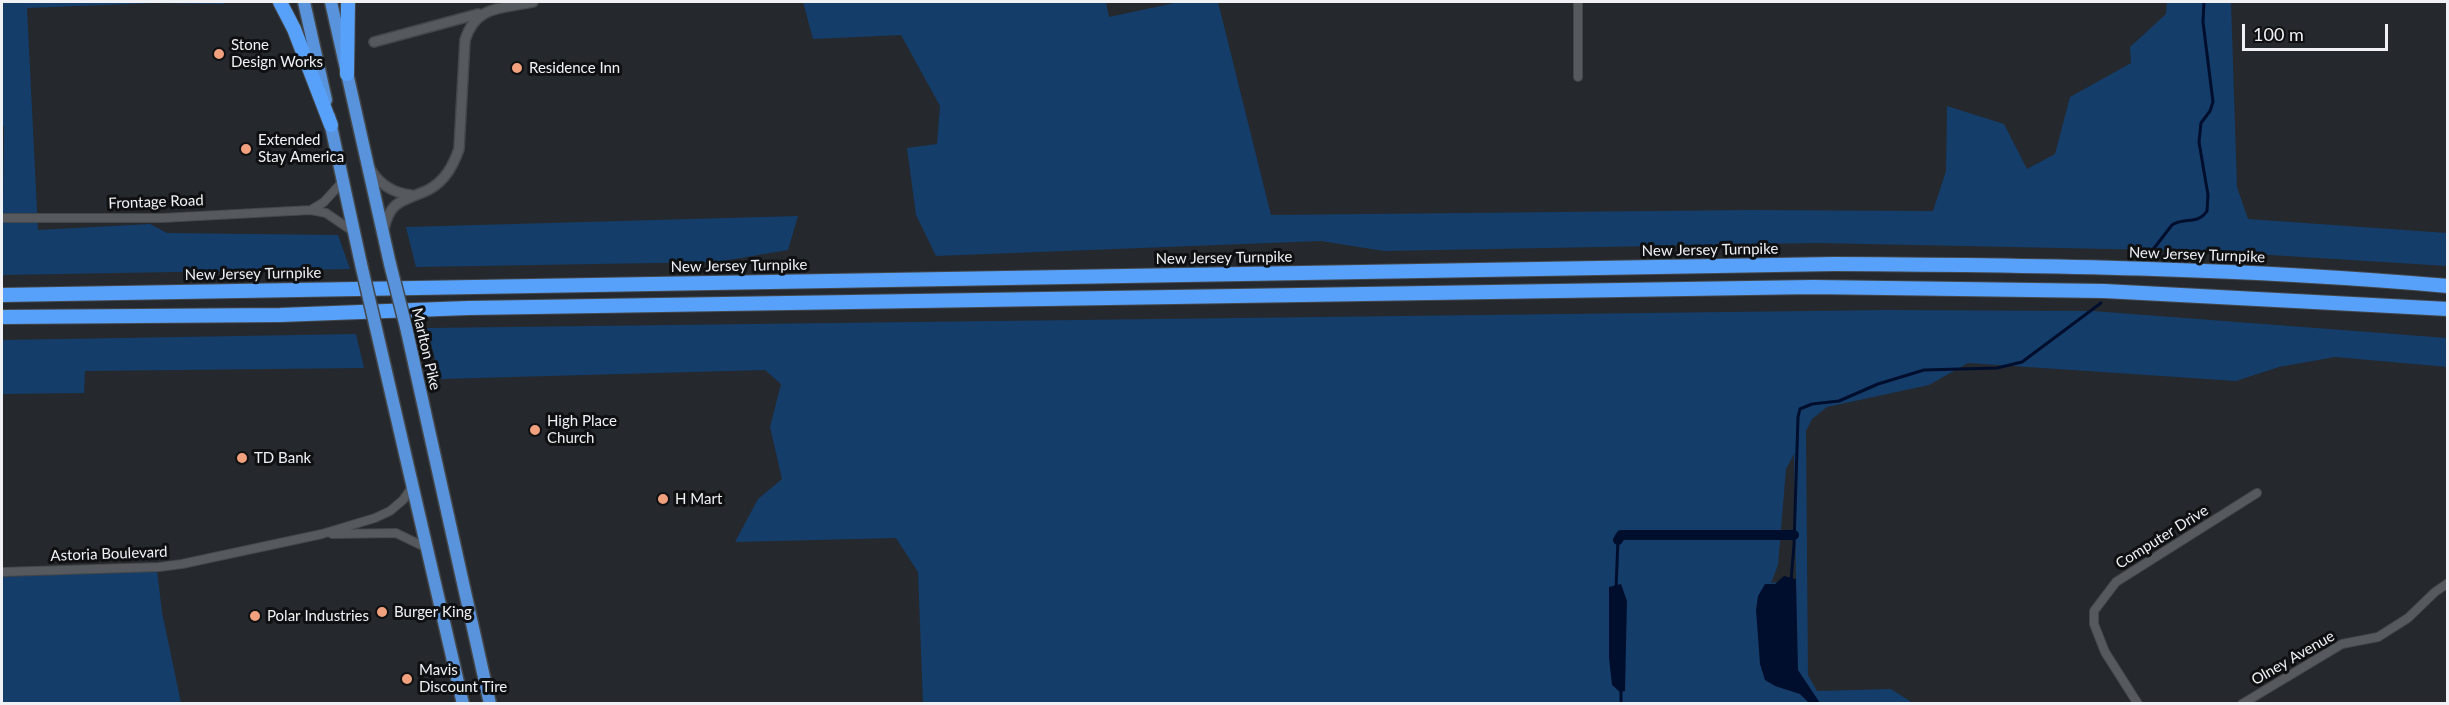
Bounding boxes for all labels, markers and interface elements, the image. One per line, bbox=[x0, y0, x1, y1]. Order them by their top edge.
scale bar bbox=[2245, 12, 2390, 50]
text: 100 m bbox=[2253, 23, 2304, 45]
place label: Stone Design Works bbox=[231, 36, 323, 71]
marker: Stone Design Works bbox=[212, 47, 226, 61]
place label: Residence Inn bbox=[529, 59, 620, 77]
marker: Residence Inn bbox=[510, 61, 524, 75]
place label: Extended Stay America bbox=[258, 131, 344, 166]
marker: Extended Stay America bbox=[239, 142, 253, 156]
street label: Frontage Road bbox=[108, 191, 204, 213]
street label: New Jersey Turnpike bbox=[1642, 240, 1778, 260]
street label: New Jersey Turnpike bbox=[2128, 244, 2266, 266]
street label: New Jersey Turnpike bbox=[1156, 248, 1292, 268]
street label: New Jersey Turnpike bbox=[671, 256, 807, 276]
street label: New Jersey Turnpike bbox=[185, 264, 321, 284]
street label: Marlton Pike bbox=[408, 306, 444, 392]
place label: High Place Church bbox=[547, 412, 617, 447]
marker: High Place Church bbox=[528, 423, 542, 437]
place label: TD Bank bbox=[254, 449, 311, 467]
marker: TD Bank bbox=[235, 451, 249, 465]
place label: H Mart bbox=[675, 490, 722, 508]
marker: H Mart bbox=[656, 492, 670, 506]
street label: Computer Drive bbox=[2112, 501, 2212, 573]
street label: Astoria Boulevard bbox=[50, 543, 168, 565]
place label: Burger King bbox=[394, 603, 472, 621]
marker: Burger King bbox=[375, 605, 389, 619]
place label: Polar Industries bbox=[267, 607, 369, 625]
marker: Polar Industries bbox=[248, 609, 262, 623]
street label: Olney Avenue bbox=[2248, 627, 2338, 689]
place label: Mavis Discount Tire bbox=[419, 661, 507, 696]
marker: Mavis Discount Tire bbox=[400, 672, 414, 686]

